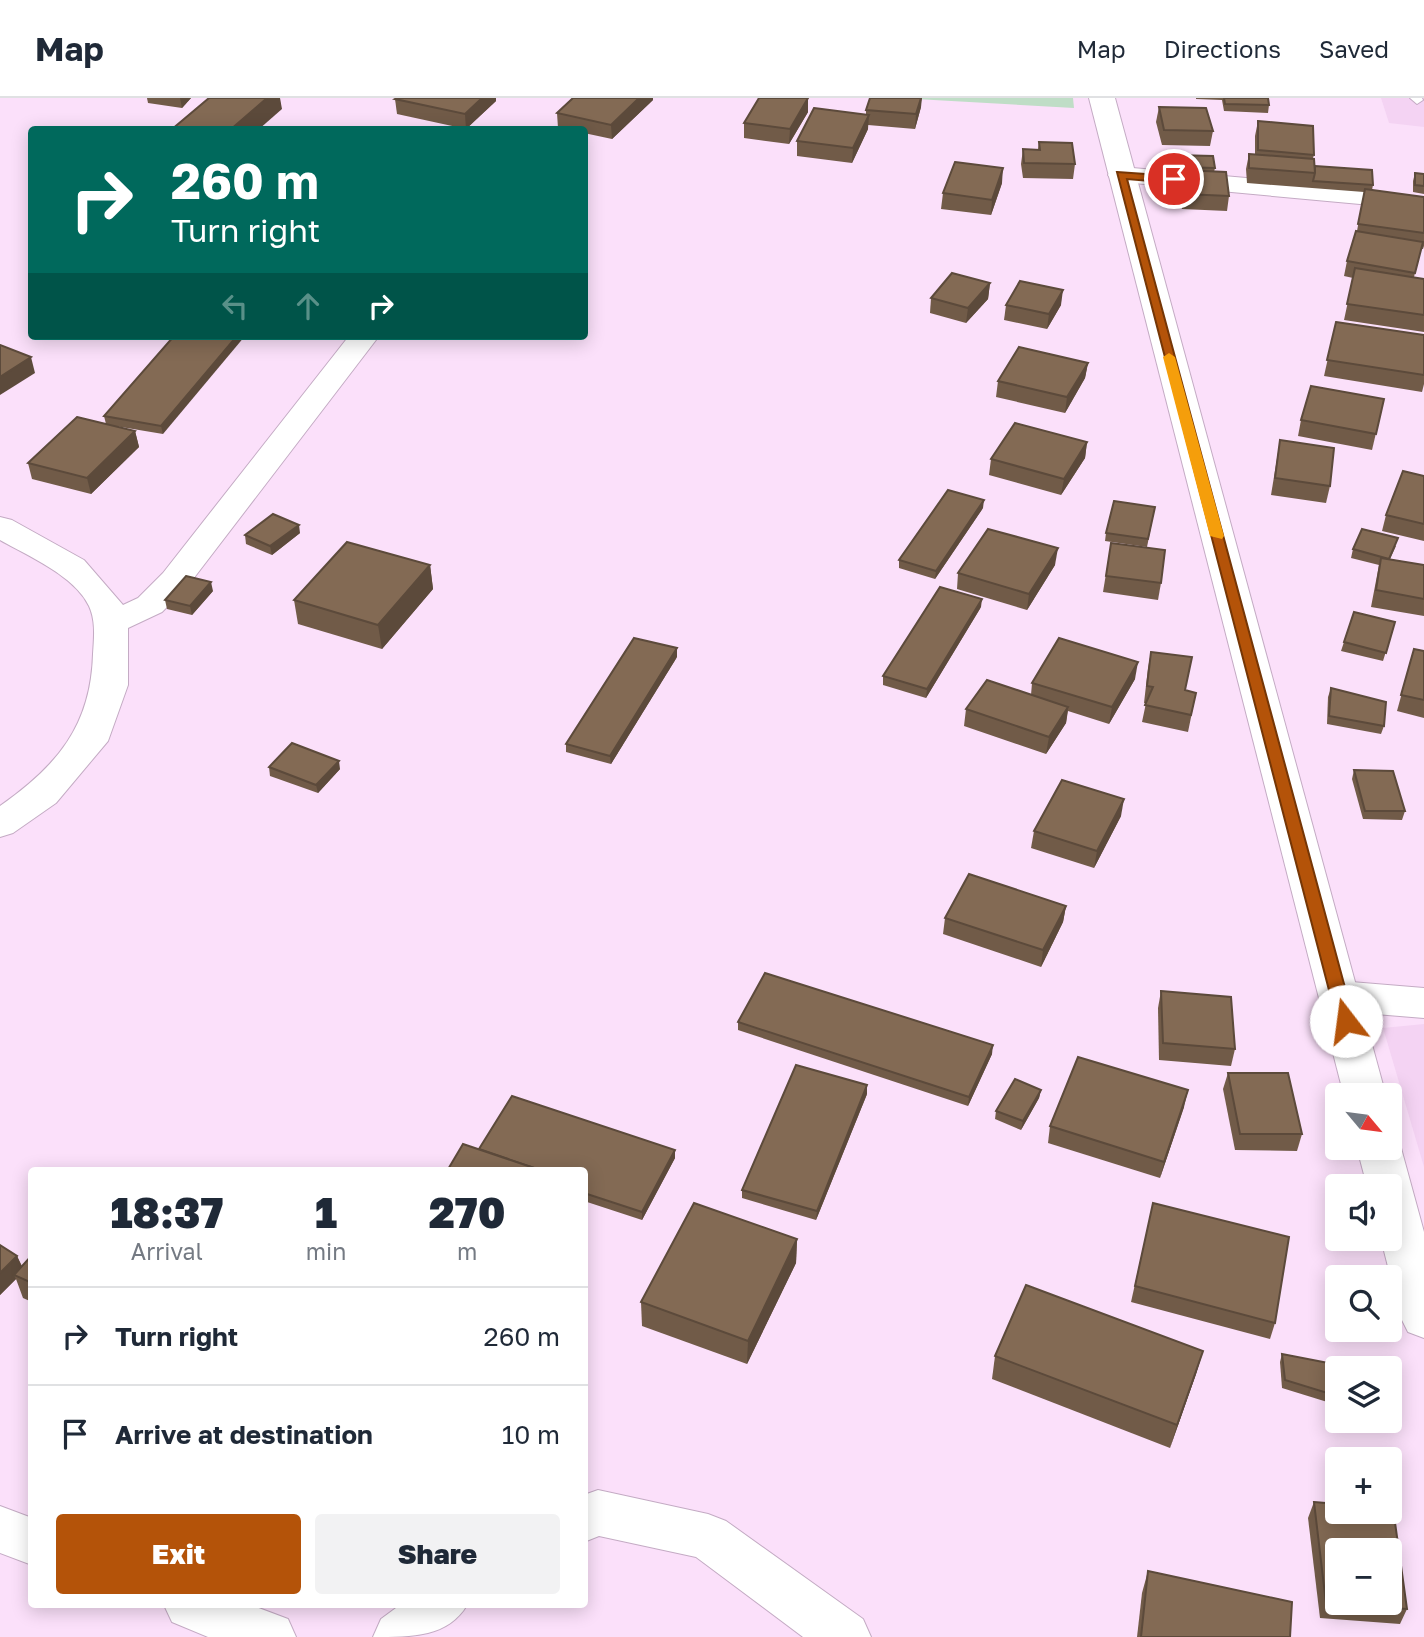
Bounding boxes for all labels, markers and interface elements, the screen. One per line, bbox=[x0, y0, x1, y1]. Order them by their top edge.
text: Map bbox=[35, 29, 104, 68]
text: Map bbox=[1077, 34, 1126, 63]
text: Directions bbox=[1164, 34, 1281, 63]
text: Saved bbox=[1319, 34, 1389, 63]
pin bbox=[1144, 149, 1204, 209]
text: 260 m bbox=[171, 151, 319, 210]
icon: right bbox=[56, 154, 147, 245]
icon: arrive bbox=[1155, 160, 1193, 198]
text: Turn right bbox=[171, 211, 320, 249]
icon: left bbox=[216, 287, 254, 325]
icon: ahead bbox=[289, 287, 327, 325]
icon: right bbox=[362, 287, 400, 325]
position arrow bbox=[1309, 984, 1383, 1058]
north arrow bbox=[1325, 1083, 1402, 1160]
map controls bbox=[1325, 1083, 1402, 1615]
button: sound bbox=[1325, 1174, 1402, 1251]
text: 18:37 bbox=[110, 1187, 223, 1237]
text: 1 bbox=[315, 1187, 337, 1237]
text: 270 bbox=[429, 1187, 506, 1237]
text: Arrival bbox=[131, 1237, 203, 1265]
text: min bbox=[306, 1237, 346, 1265]
text: m bbox=[457, 1237, 477, 1265]
button: search bbox=[1325, 1265, 1402, 1342]
icon: right bbox=[56, 1317, 94, 1355]
text: Turn right bbox=[115, 1321, 238, 1352]
text: 260 m bbox=[484, 1321, 560, 1352]
button: layers bbox=[1325, 1356, 1402, 1433]
icon: arrive bbox=[56, 1415, 94, 1453]
text: Arrive at destination bbox=[115, 1419, 373, 1450]
text: 10 m bbox=[502, 1419, 560, 1450]
button: + bbox=[1325, 1447, 1402, 1524]
button: Exit bbox=[56, 1514, 301, 1594]
button: Share bbox=[315, 1514, 560, 1594]
button: − bbox=[1325, 1538, 1402, 1615]

